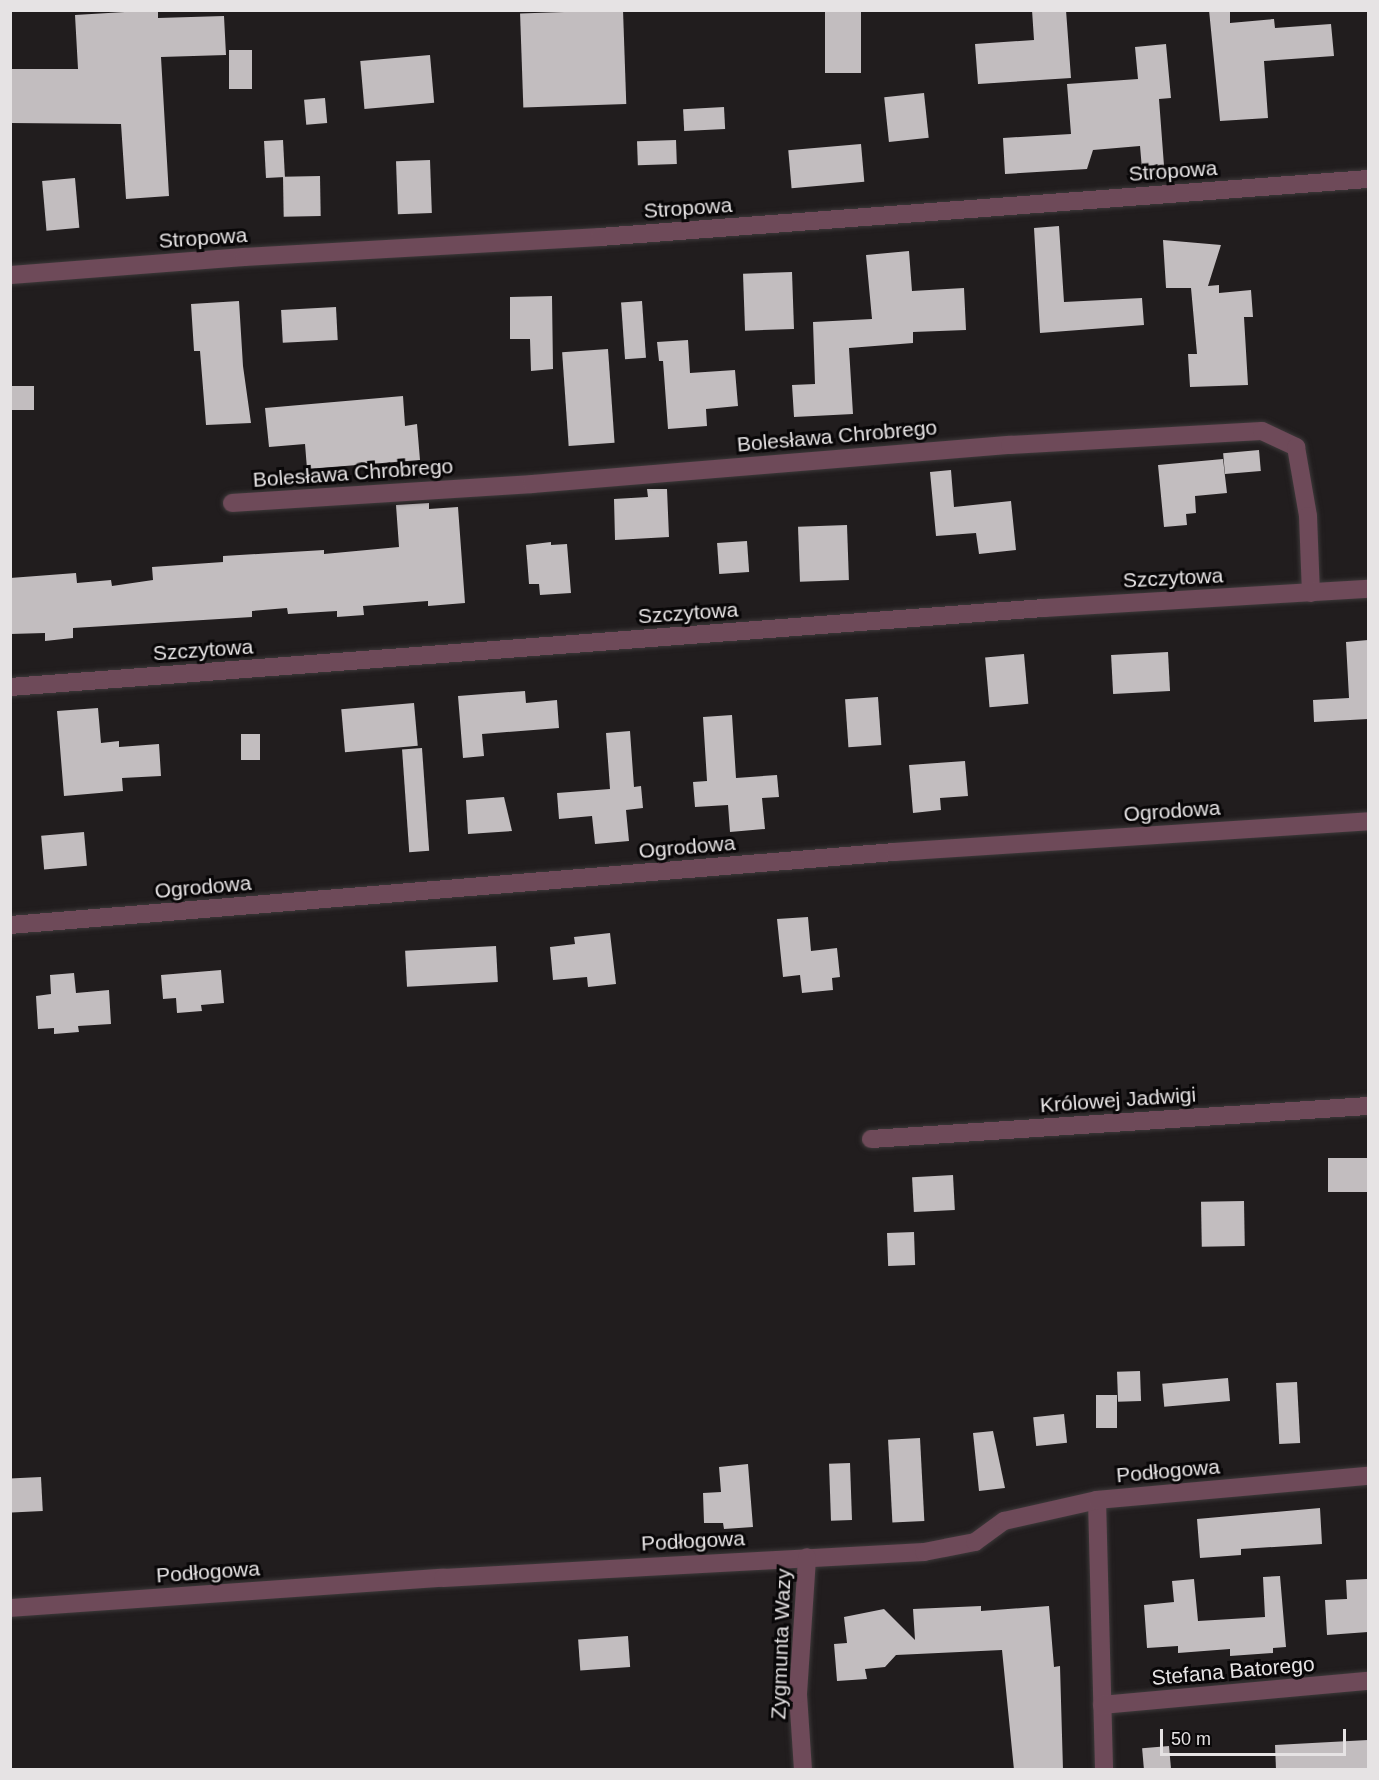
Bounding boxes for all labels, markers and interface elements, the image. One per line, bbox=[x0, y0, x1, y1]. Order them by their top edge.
street label: Stropowa bbox=[1128, 155, 1218, 187]
street label: Stropowa bbox=[643, 192, 733, 224]
street label: Stropowa bbox=[158, 222, 248, 254]
street label: Bolesława Chrobrego bbox=[736, 415, 938, 457]
street label: Bolesława Chrobrego bbox=[252, 453, 454, 493]
street label: Szczytowa bbox=[1122, 563, 1224, 593]
street label: Szczytowa bbox=[637, 597, 739, 629]
street label: Szczytowa bbox=[152, 634, 254, 666]
street label: Ogrodowa bbox=[1123, 795, 1221, 827]
street label: Ogrodowa bbox=[638, 830, 736, 864]
street label: Ogrodowa bbox=[154, 870, 252, 904]
street label: Królowej Jadwigi bbox=[1039, 1082, 1197, 1118]
street label: Podłogowa bbox=[1115, 1454, 1221, 1488]
street label: Podłogowa bbox=[640, 1526, 746, 1556]
street label: Podłogowa bbox=[155, 1556, 261, 1588]
street label: Zygmunta Wazy bbox=[766, 1568, 796, 1720]
street label: Stefana Batorego bbox=[1150, 1651, 1316, 1691]
scale bar bbox=[1163, 1717, 1349, 1755]
text: 50 m bbox=[1171, 1729, 1211, 1749]

